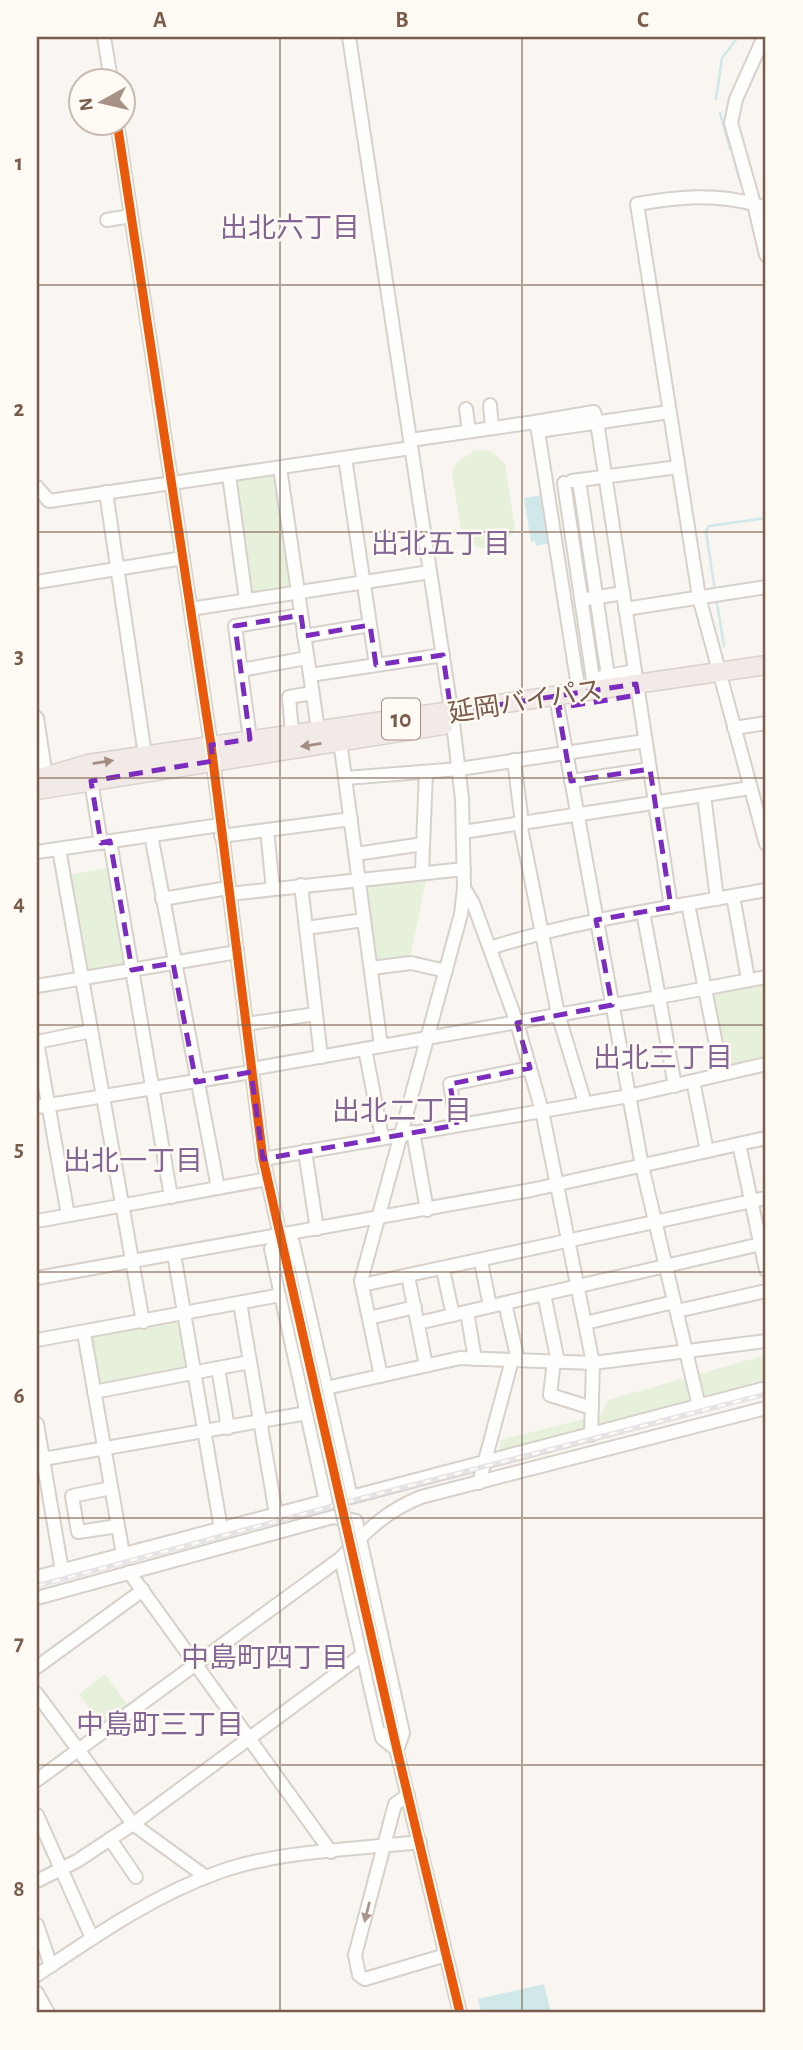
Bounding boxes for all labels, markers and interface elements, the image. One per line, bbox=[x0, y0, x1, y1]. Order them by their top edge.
text: A bbox=[153, 9, 167, 32]
text: B bbox=[395, 9, 409, 32]
text: C bbox=[637, 9, 649, 32]
north arrow bbox=[66, 66, 136, 136]
text: N bbox=[76, 96, 97, 112]
text: 1 bbox=[15, 152, 23, 175]
district label: 出北六丁目 bbox=[220, 213, 360, 243]
text: 2 bbox=[14, 398, 25, 421]
district label: 出北五丁目 bbox=[371, 529, 511, 559]
text: 3 bbox=[14, 645, 24, 668]
street label: 延岡バイパス bbox=[446, 676, 604, 727]
road number: 10 bbox=[382, 698, 420, 740]
one-way arrow bbox=[300, 740, 322, 751]
one-way arrow bbox=[92, 756, 114, 767]
text: 4 bbox=[13, 892, 25, 915]
district label: 出北三丁目 bbox=[593, 1043, 733, 1073]
district label: 出北二丁目 bbox=[332, 1096, 472, 1126]
text: 5 bbox=[14, 1138, 24, 1161]
district label: 出北一丁目 bbox=[63, 1146, 203, 1176]
text: 6 bbox=[13, 1385, 25, 1408]
text: 7 bbox=[14, 1632, 24, 1655]
district label: 中島町四丁目 bbox=[181, 1643, 349, 1673]
district label: 中島町三丁目 bbox=[76, 1710, 244, 1740]
text: 8 bbox=[13, 1878, 25, 1901]
one-way arrow bbox=[361, 1901, 372, 1923]

